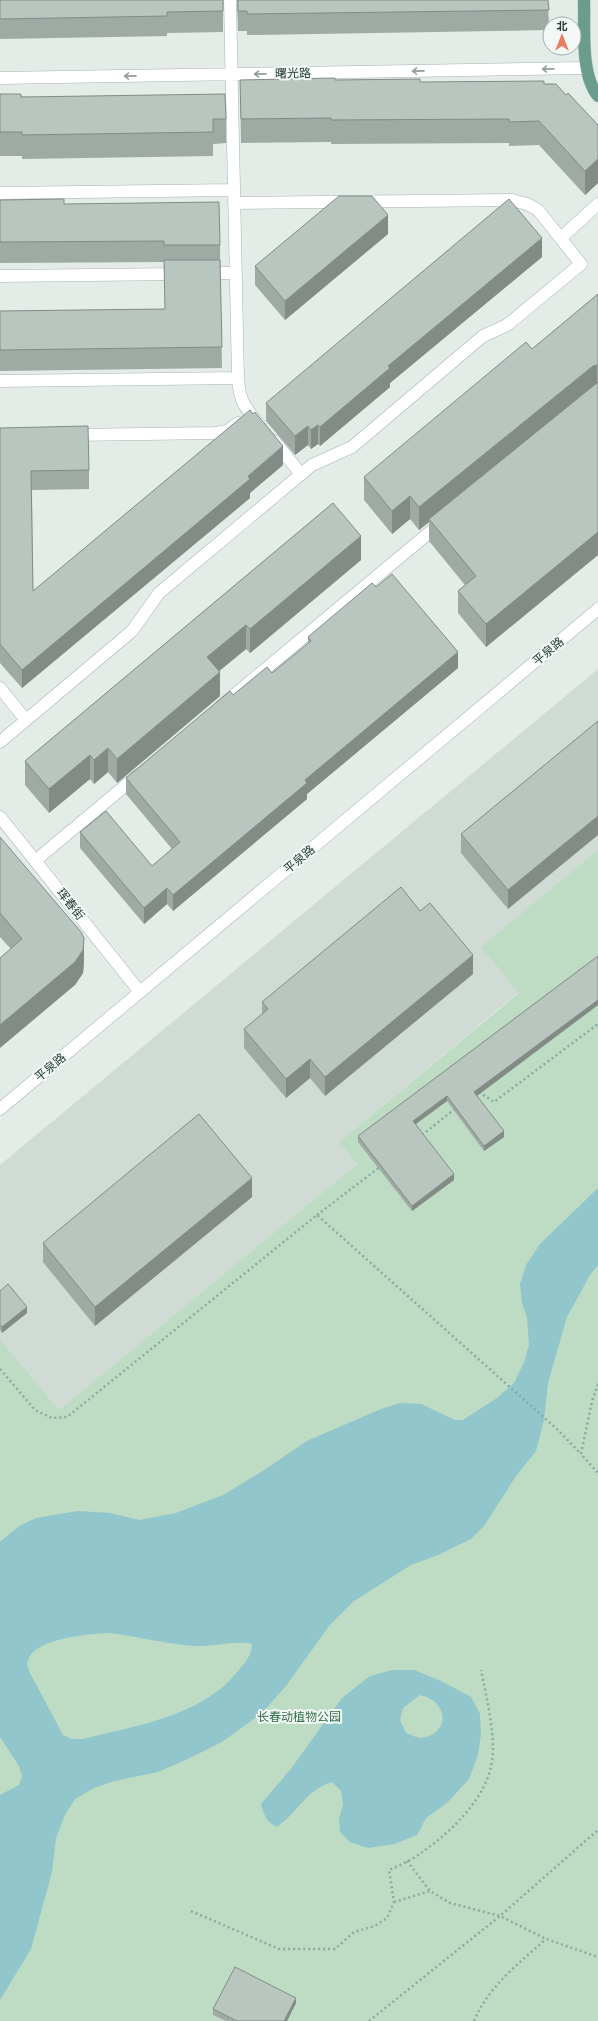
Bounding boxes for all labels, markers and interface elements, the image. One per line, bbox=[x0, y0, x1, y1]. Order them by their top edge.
north arrow bbox=[542, 16, 582, 56]
text: 北 bbox=[557, 19, 568, 33]
street label: 曙光路 bbox=[275, 65, 311, 81]
one-way arrow bbox=[542, 65, 555, 73]
one-way arrow bbox=[412, 67, 425, 75]
one-way arrow bbox=[254, 70, 267, 78]
one-way arrow bbox=[124, 72, 137, 80]
street label: 平泉路 bbox=[529, 634, 567, 668]
street label: 平泉路 bbox=[280, 842, 318, 876]
street label: 珲春街 bbox=[54, 885, 88, 923]
street label: 平泉路 bbox=[31, 1050, 69, 1084]
park label: 长春动植物公园 bbox=[257, 1709, 341, 1724]

